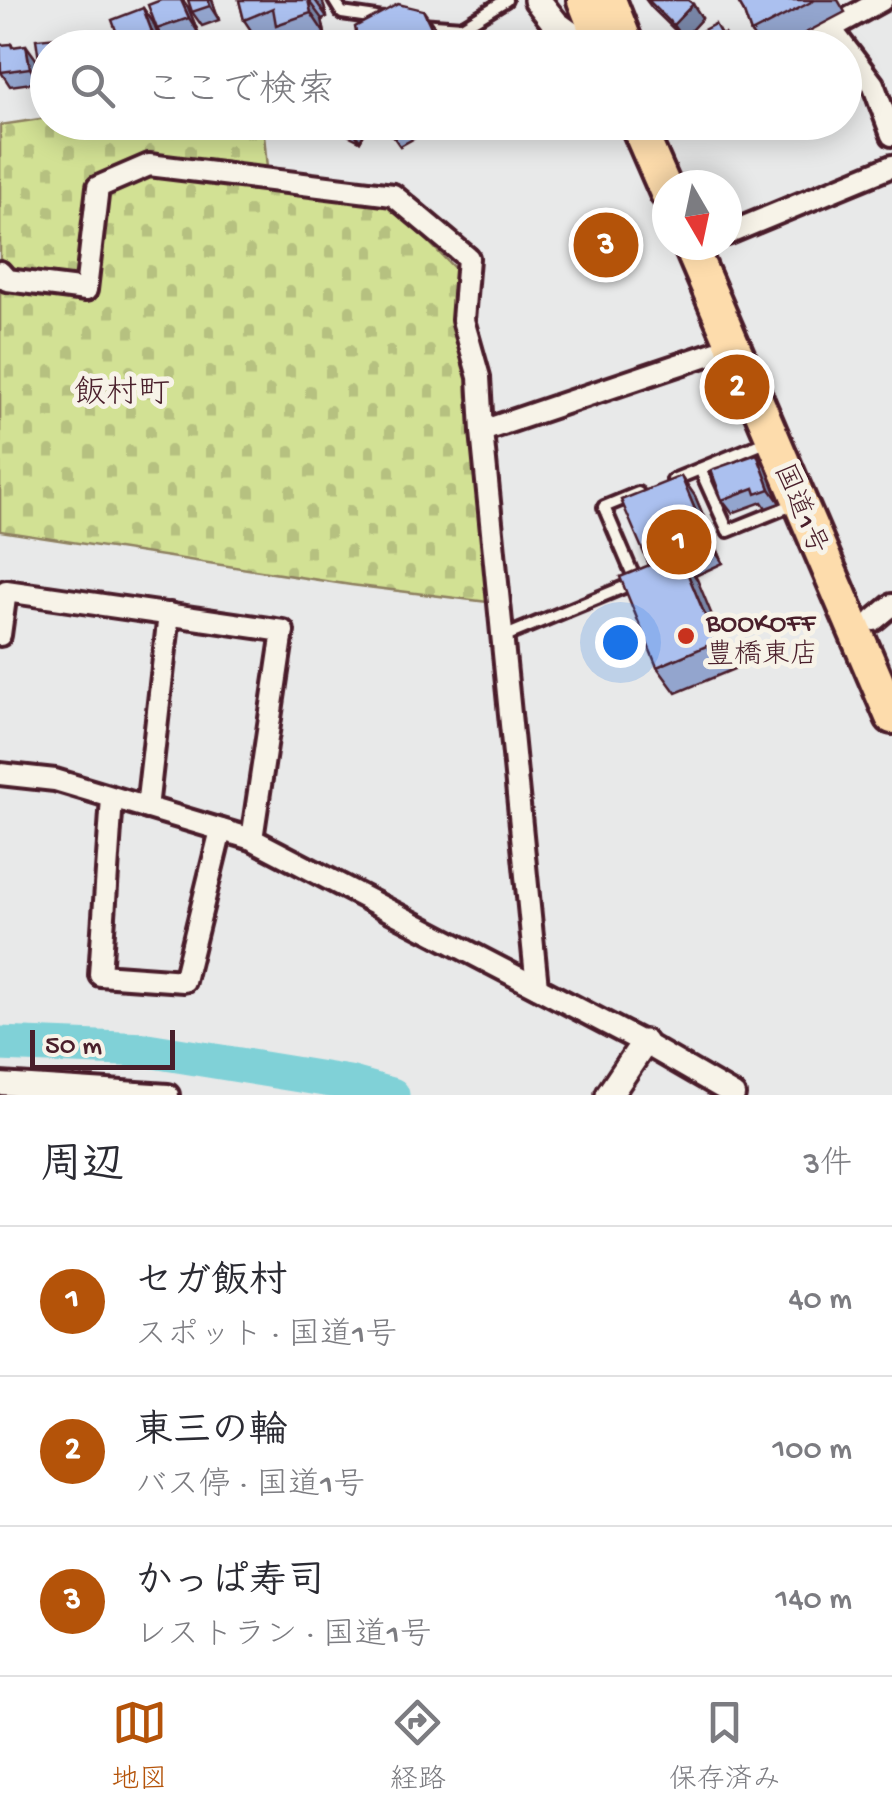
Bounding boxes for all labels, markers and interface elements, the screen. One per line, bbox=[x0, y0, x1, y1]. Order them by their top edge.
search box bbox=[30, 30, 862, 140]
icon: search bbox=[65, 58, 120, 113]
text: ここで検索 bbox=[145, 71, 335, 115]
north arrow bbox=[652, 170, 742, 260]
pin: 3 bbox=[574, 208, 638, 282]
pin: 2 bbox=[704, 350, 770, 424]
district label: 飯村町 bbox=[74, 375, 170, 414]
street label: 国道1号 bbox=[765, 459, 834, 560]
pin: 1 bbox=[646, 504, 712, 580]
place label: BOOKOFF 豊橋東店 bbox=[705, 608, 818, 673]
your location bbox=[595, 617, 646, 668]
marker: BOOKOFF 豊橋東店 bbox=[675, 625, 697, 647]
scale bar bbox=[30, 1025, 175, 1070]
text: 50 m bbox=[45, 1031, 102, 1064]
text: 周辺 bbox=[40, 1144, 124, 1193]
text: 3件 bbox=[803, 1147, 852, 1185]
text: セガ飯村 bbox=[135, 1262, 287, 1306]
text: 1 bbox=[66, 1282, 79, 1320]
text: 40 m bbox=[788, 1282, 852, 1320]
text: スポット · 国道1号 bbox=[135, 1318, 397, 1356]
text: 東三の輪 bbox=[135, 1412, 287, 1456]
text: 2 bbox=[65, 1432, 80, 1470]
text: 100 m bbox=[772, 1432, 852, 1470]
text: バス停 · 国道1号 bbox=[135, 1468, 365, 1506]
text: かっぱ寿司 bbox=[135, 1562, 325, 1606]
text: 3 bbox=[64, 1582, 81, 1620]
text: 140 m bbox=[775, 1582, 852, 1620]
text: レストラン · 国道1号 bbox=[135, 1618, 432, 1656]
tab: 地図 bbox=[111, 1695, 167, 1798]
tab: 経路 bbox=[390, 1695, 446, 1798]
tab: 保存済み bbox=[669, 1695, 781, 1798]

